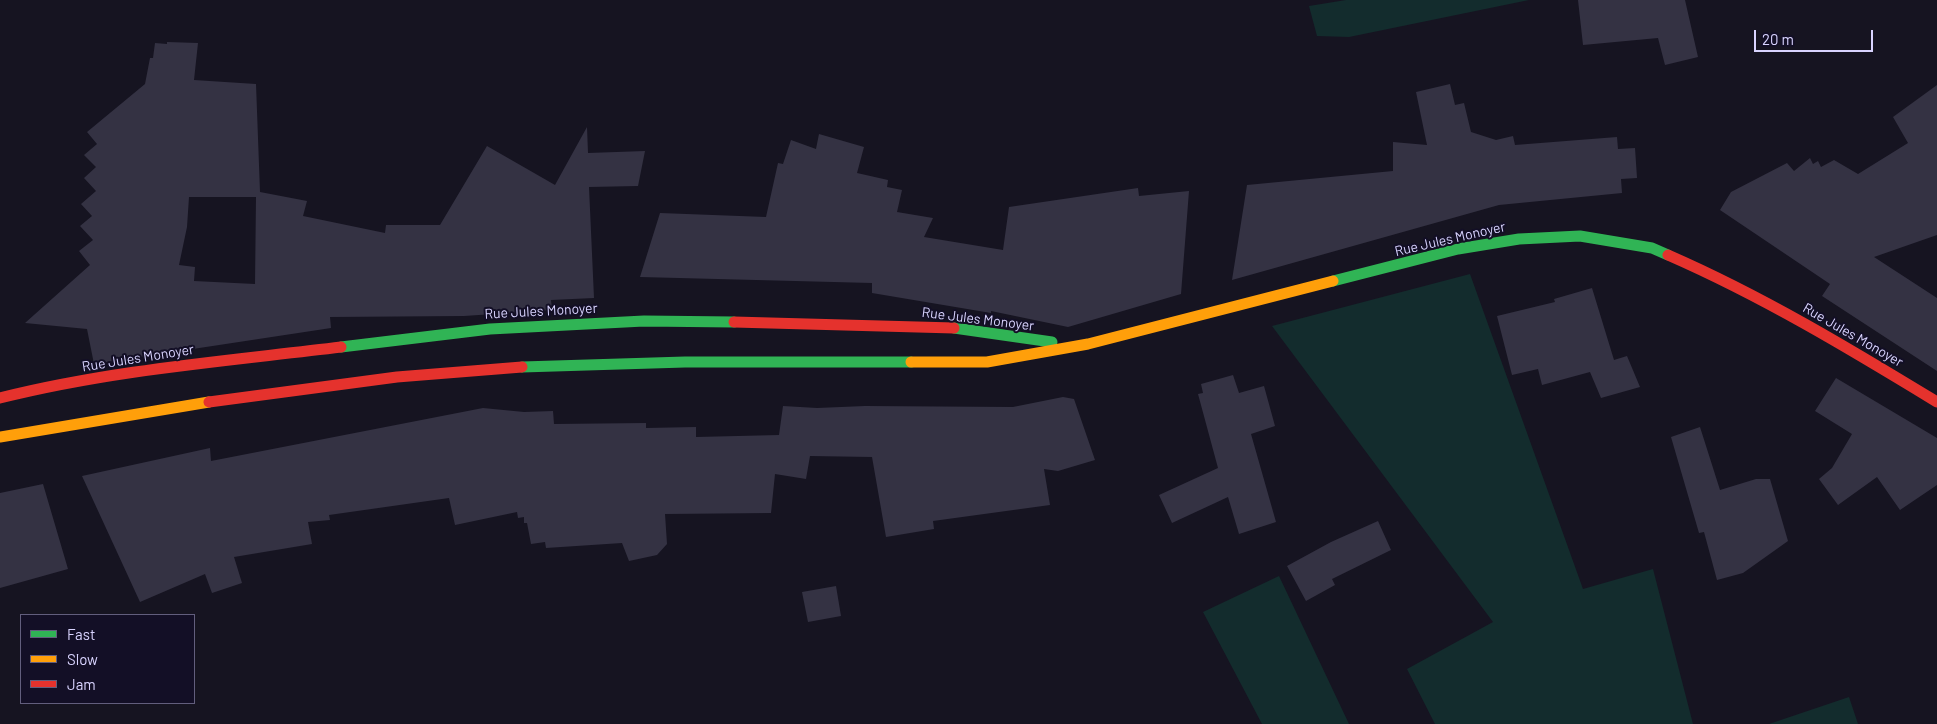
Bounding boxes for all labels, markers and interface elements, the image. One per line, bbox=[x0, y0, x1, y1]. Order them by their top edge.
scale bar bbox=[1757, 20, 1876, 52]
text: 20 m bbox=[1762, 30, 1794, 48]
street label: Rue Jules Monoyer bbox=[1393, 218, 1507, 260]
street label: Rue Jules Monoyer bbox=[1800, 299, 1906, 371]
street label: Rue Jules Monoyer bbox=[484, 300, 598, 322]
street label: Rue Jules Monoyer bbox=[921, 304, 1035, 334]
street label: Rue Jules Monoyer bbox=[81, 341, 195, 375]
legend bbox=[20, 614, 195, 704]
text: Fast bbox=[67, 625, 95, 643]
text: Slow bbox=[67, 650, 98, 668]
text: Jam bbox=[67, 675, 96, 693]

